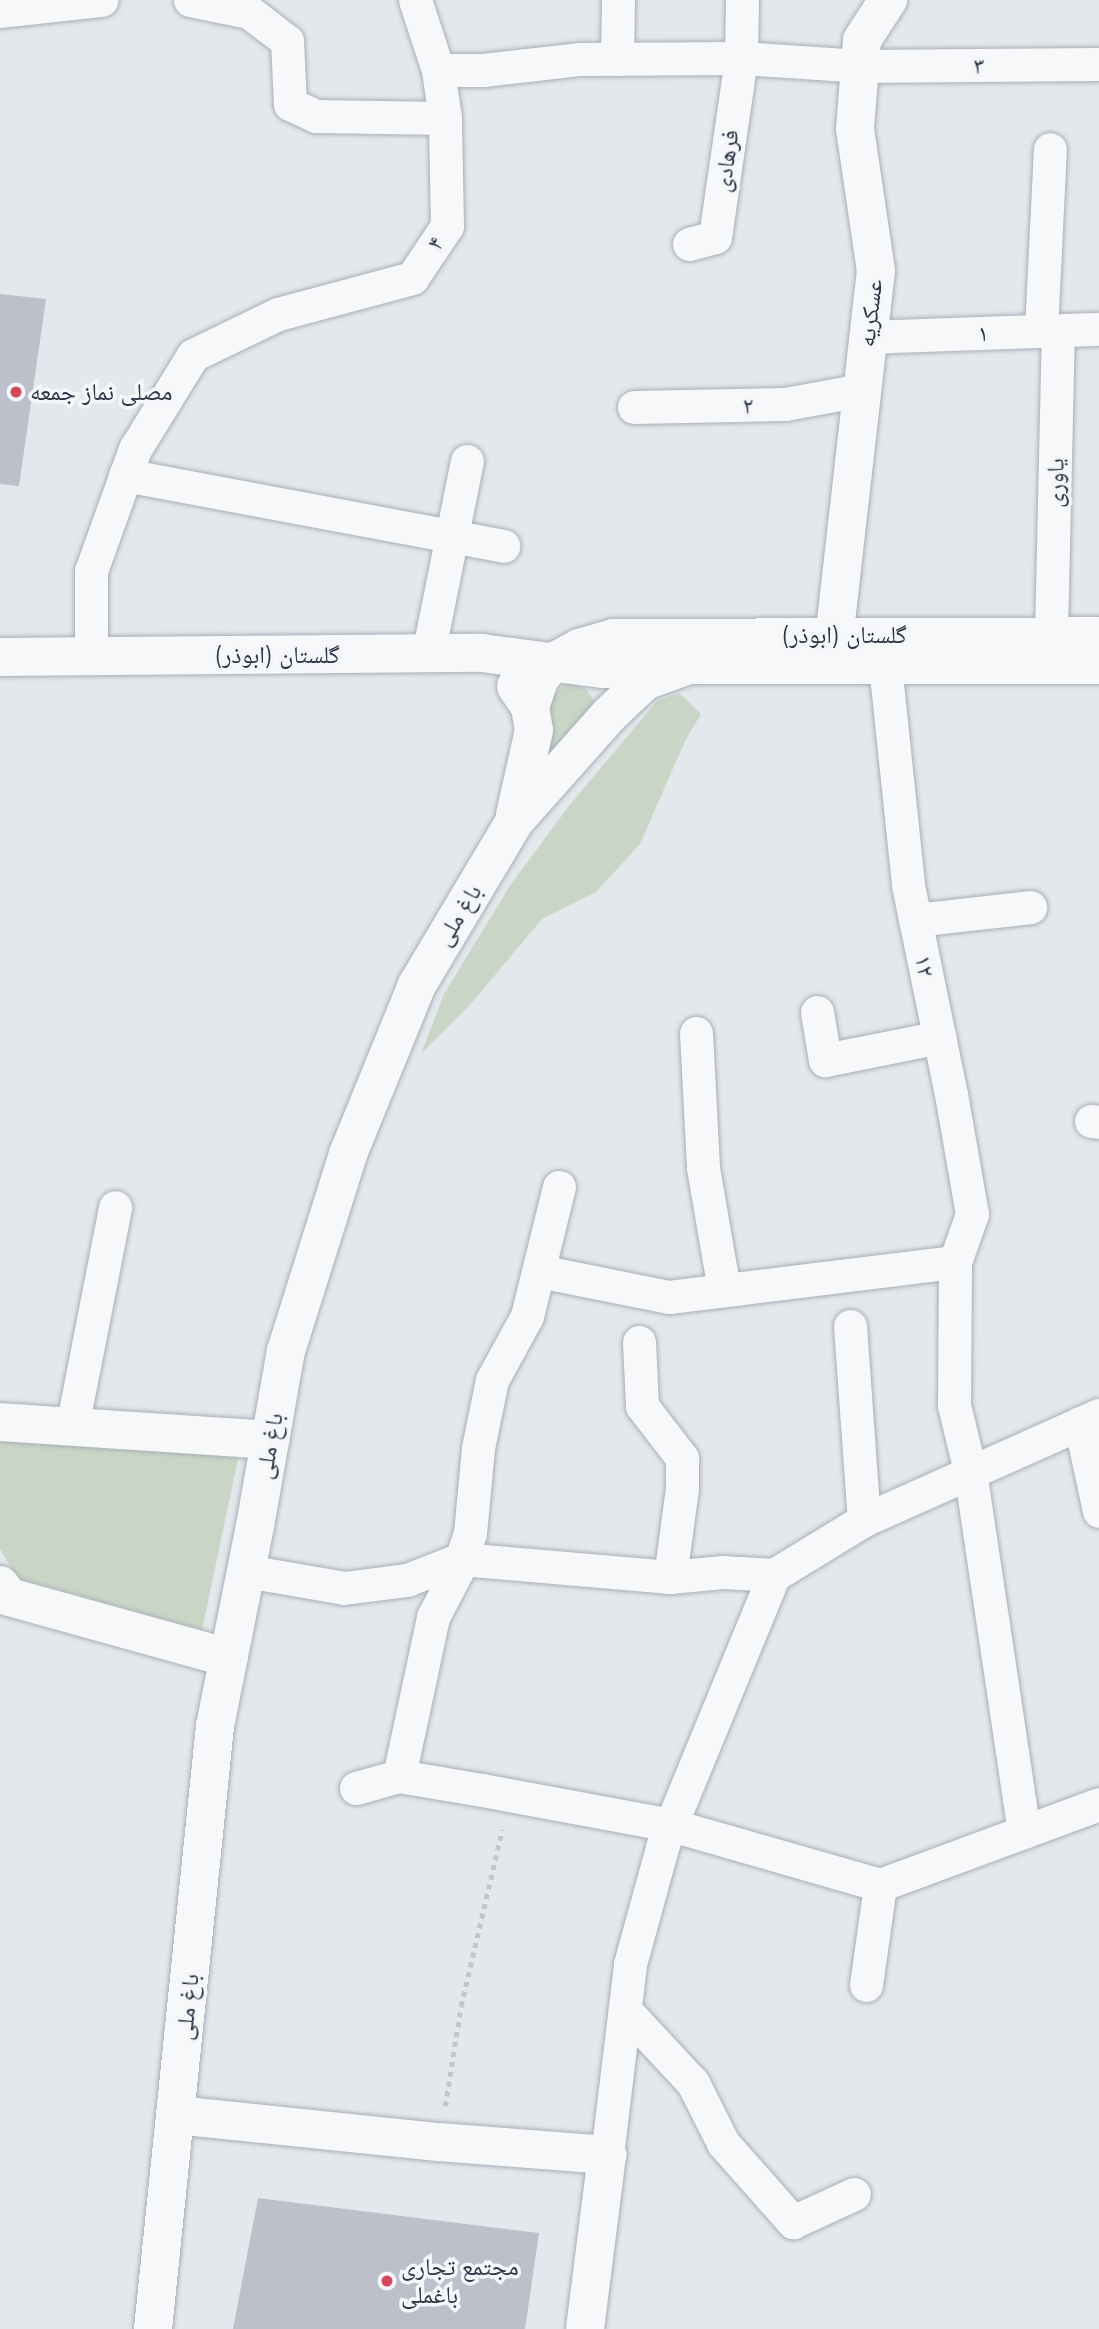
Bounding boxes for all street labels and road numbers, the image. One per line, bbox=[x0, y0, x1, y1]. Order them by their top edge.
street label: ۳ bbox=[973, 51, 985, 79]
street label: فرهادی bbox=[707, 128, 745, 194]
street label: ۴ bbox=[420, 230, 450, 256]
street label: عسکریه bbox=[852, 278, 888, 348]
street label: ۱ bbox=[977, 318, 989, 348]
street label: ۲ bbox=[742, 391, 754, 419]
street label: یاوری bbox=[1040, 458, 1070, 508]
street label: گلستان (ابوذر) bbox=[781, 621, 907, 649]
street label: گلستان (ابوذر) bbox=[214, 641, 340, 669]
street label: باغ ملی bbox=[428, 879, 488, 951]
street label: ۱۲ bbox=[909, 952, 941, 980]
street label: باغ ملی bbox=[249, 1411, 289, 1481]
street label: باغ ملی bbox=[169, 1972, 205, 2042]

